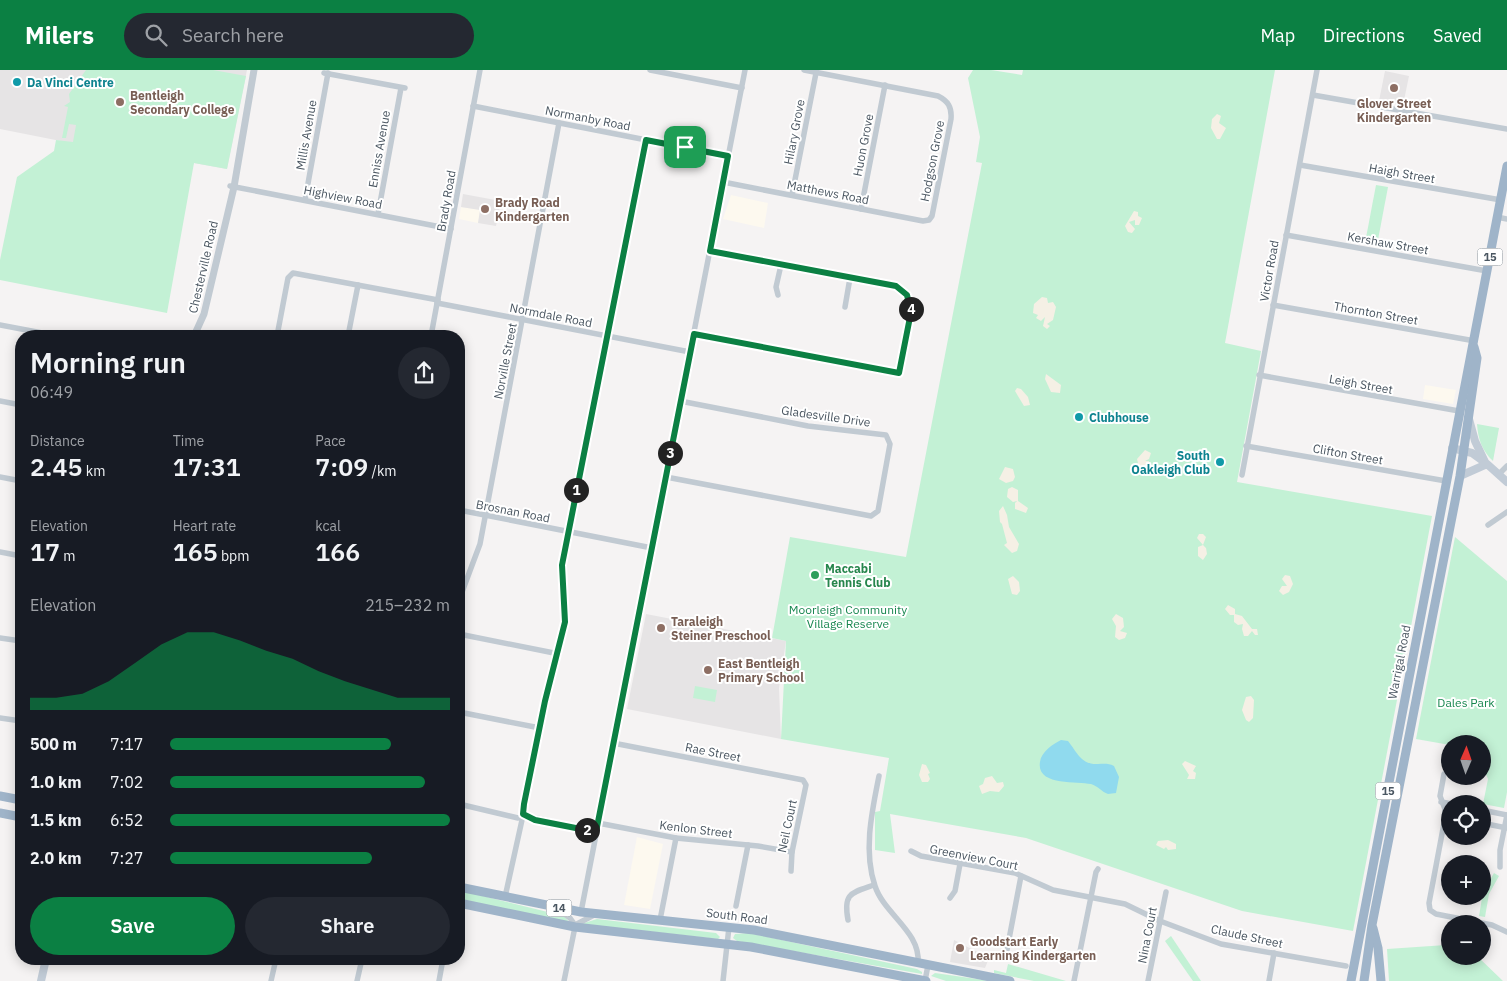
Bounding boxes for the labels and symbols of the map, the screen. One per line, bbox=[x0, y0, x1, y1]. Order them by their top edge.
place label: Da Vinci Centre bbox=[27, 75, 114, 90]
marker: Da Vinci Centre bbox=[11, 76, 23, 88]
marker: Glover Street Kindergarten bbox=[1388, 82, 1400, 94]
place label: Bentleigh Secondary College bbox=[130, 88, 235, 117]
marker: Bentleigh Secondary College bbox=[114, 96, 126, 108]
place label: Glover Street Kindergarten bbox=[1357, 96, 1432, 125]
street label: Millis Avenue bbox=[292, 98, 320, 171]
street label: Hilary Grove bbox=[780, 98, 808, 166]
street label: Normanby Road bbox=[544, 102, 632, 134]
street label: Enniss Avenue bbox=[365, 109, 393, 189]
street label: Huon Grove bbox=[850, 112, 876, 178]
street label: Hodgson Grove bbox=[917, 119, 947, 203]
pin bbox=[664, 126, 706, 168]
street label: Haigh Street bbox=[1368, 160, 1436, 186]
street label: Brady Road bbox=[433, 169, 459, 233]
street label: Matthews Road bbox=[786, 177, 870, 207]
street label: Highview Road bbox=[302, 182, 384, 212]
place label: Brady Road Kindergarten bbox=[495, 195, 569, 224]
marker: Brady Road Kindergarten bbox=[479, 203, 491, 215]
street label: Chesterville Road bbox=[185, 219, 221, 315]
street label: Kershaw Street bbox=[1346, 228, 1430, 258]
street label: Victor Road bbox=[1256, 239, 1282, 303]
road number: 15 bbox=[1478, 248, 1502, 266]
pin: 4 bbox=[898, 296, 924, 322]
street label: Thornton Street bbox=[1333, 298, 1419, 328]
street label: Normdale Road bbox=[508, 300, 594, 330]
street label: Norville Street bbox=[490, 322, 520, 400]
street label: Leigh Street bbox=[1328, 371, 1394, 397]
street label: Gladesville Drive bbox=[780, 402, 872, 430]
place label: Clubhouse bbox=[1089, 410, 1149, 425]
marker: Clubhouse bbox=[1073, 411, 1085, 423]
pin: 3 bbox=[658, 440, 682, 466]
street label: Clifton Street bbox=[1312, 440, 1384, 468]
place label: South Oakleigh Club bbox=[1131, 448, 1210, 477]
marker: South Oakleigh Club bbox=[1214, 456, 1226, 468]
pin: 1 bbox=[564, 478, 588, 502]
street label: Brosnan Road bbox=[475, 496, 551, 526]
place label: Maccabi Tennis Club bbox=[825, 561, 891, 590]
marker: Maccabi Tennis Club bbox=[809, 569, 821, 581]
park label: Moorleigh Community Village Reserve bbox=[789, 602, 907, 631]
place label: Taraleigh Steiner Preschool bbox=[671, 614, 771, 643]
marker: Taraleigh Steiner Preschool bbox=[655, 622, 667, 634]
street label: Warrigal Road bbox=[1384, 624, 1414, 700]
place label: East Bentleigh Primary School bbox=[718, 656, 804, 685]
marker: East Bentleigh Primary School bbox=[702, 664, 714, 676]
park label: Dales Park bbox=[1437, 695, 1495, 710]
north arrow bbox=[1441, 735, 1491, 785]
street label: Rae Street bbox=[684, 739, 742, 765]
road number: 15 bbox=[1376, 782, 1400, 799]
street label: Neil Court bbox=[774, 798, 800, 854]
street label: Kenlon Street bbox=[659, 817, 733, 841]
pin: 2 bbox=[574, 818, 600, 842]
street label: Greenview Court bbox=[929, 841, 1019, 873]
road number: 14 bbox=[546, 900, 572, 916]
street label: South Road bbox=[705, 905, 769, 927]
street label: Nina Court bbox=[1134, 905, 1160, 965]
street label: Claude Street bbox=[1210, 921, 1284, 951]
place label: Goodstart Early Learning Kindergarten bbox=[970, 934, 1096, 963]
marker: Goodstart Early Learning Kindergarten bbox=[954, 942, 966, 954]

